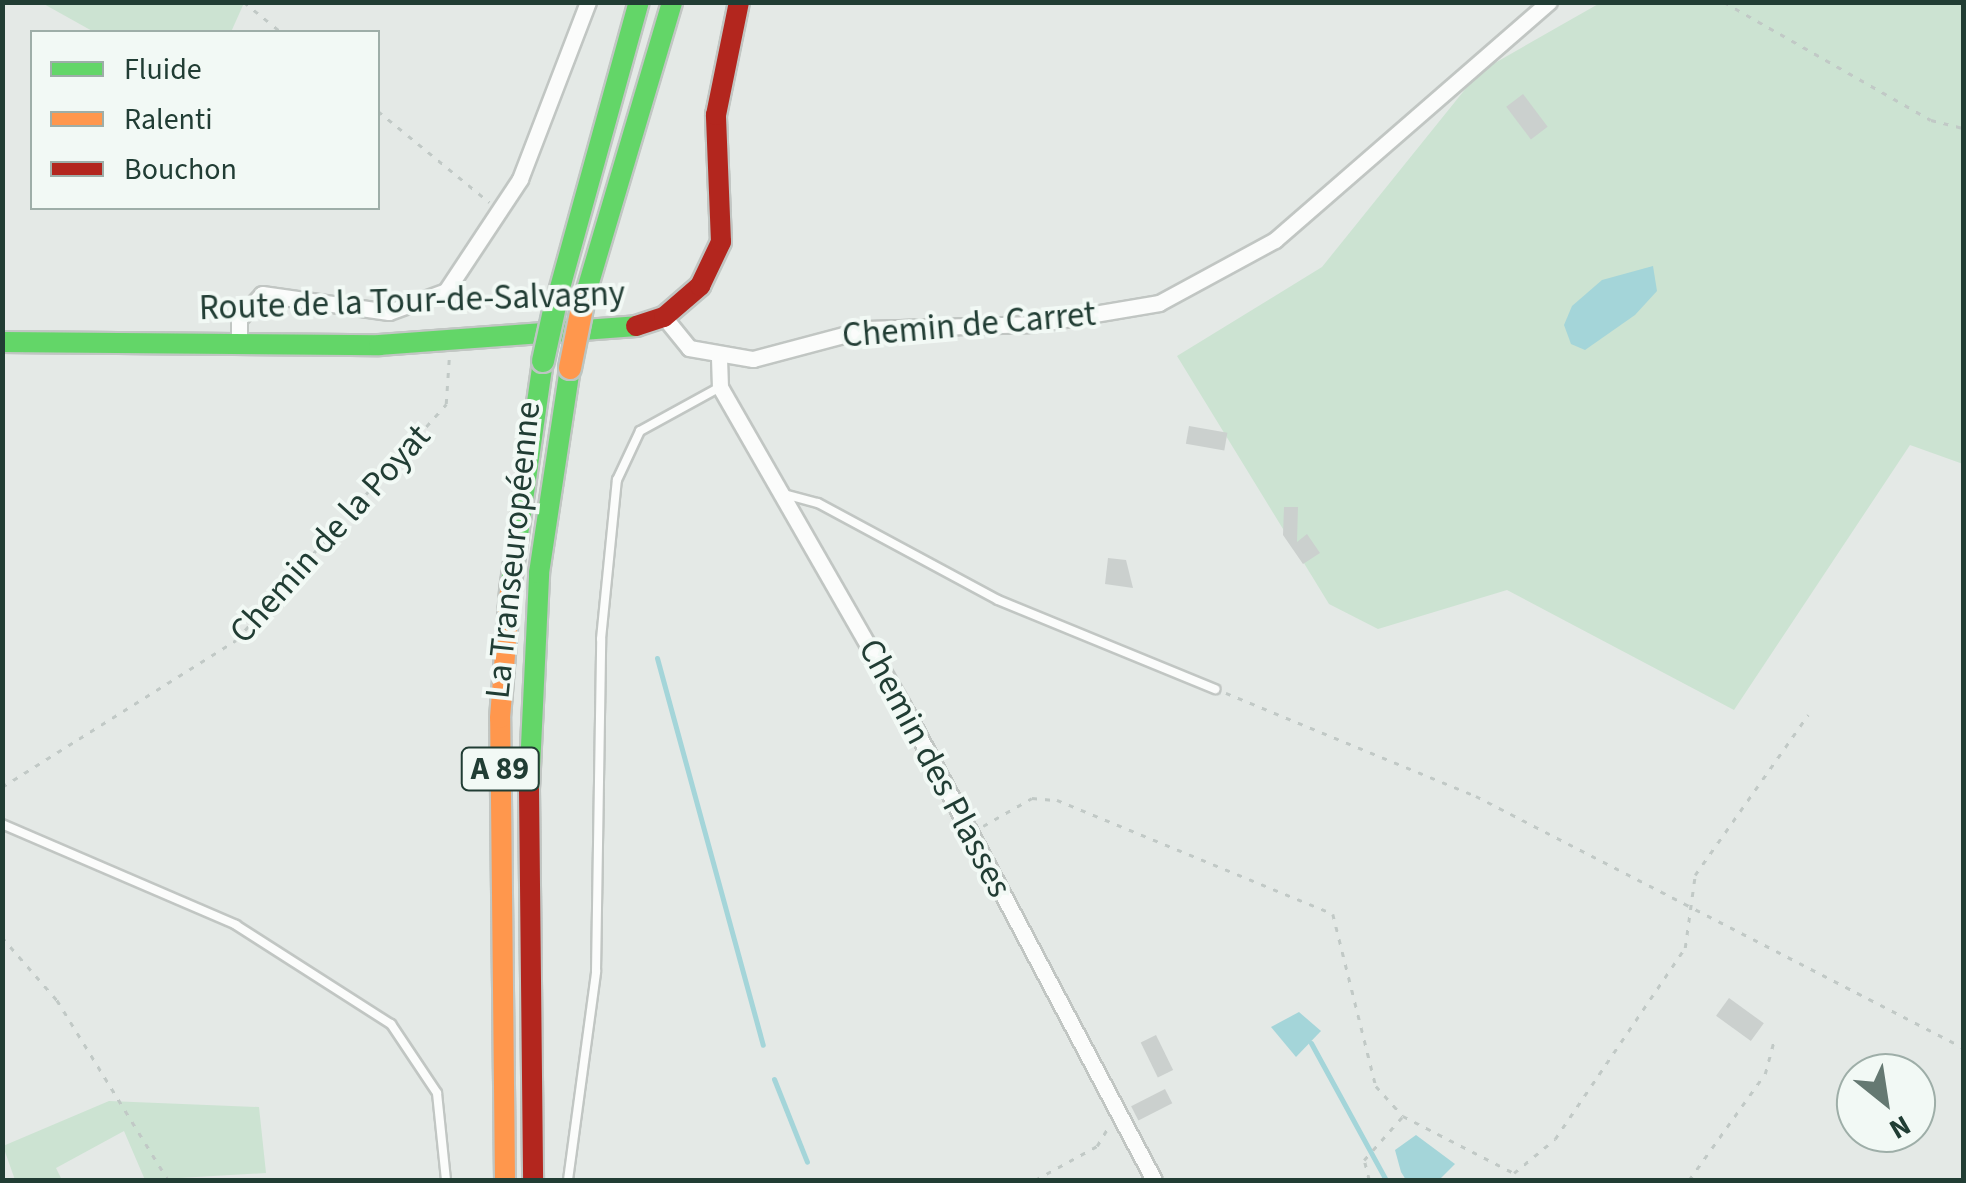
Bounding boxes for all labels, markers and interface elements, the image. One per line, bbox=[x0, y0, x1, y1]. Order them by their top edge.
legend bbox=[30, 30, 380, 210]
text: Fluide bbox=[124, 48, 202, 91]
text: Ralenti bbox=[124, 98, 213, 141]
text: Bouchon bbox=[124, 148, 237, 191]
street label: Route de la Tour-de-Salvagny bbox=[198, 273, 626, 329]
street label: Chemin de Carret bbox=[840, 293, 1098, 357]
street label: La Transeuropéenne bbox=[477, 399, 549, 701]
street label: Chemin de la Poyat bbox=[221, 416, 439, 652]
street label: Chemin des Plasses bbox=[849, 632, 1021, 904]
road number: A 89 bbox=[460, 742, 540, 796]
north arrow bbox=[1836, 1053, 1936, 1153]
text: N bbox=[1882, 1105, 1918, 1149]

